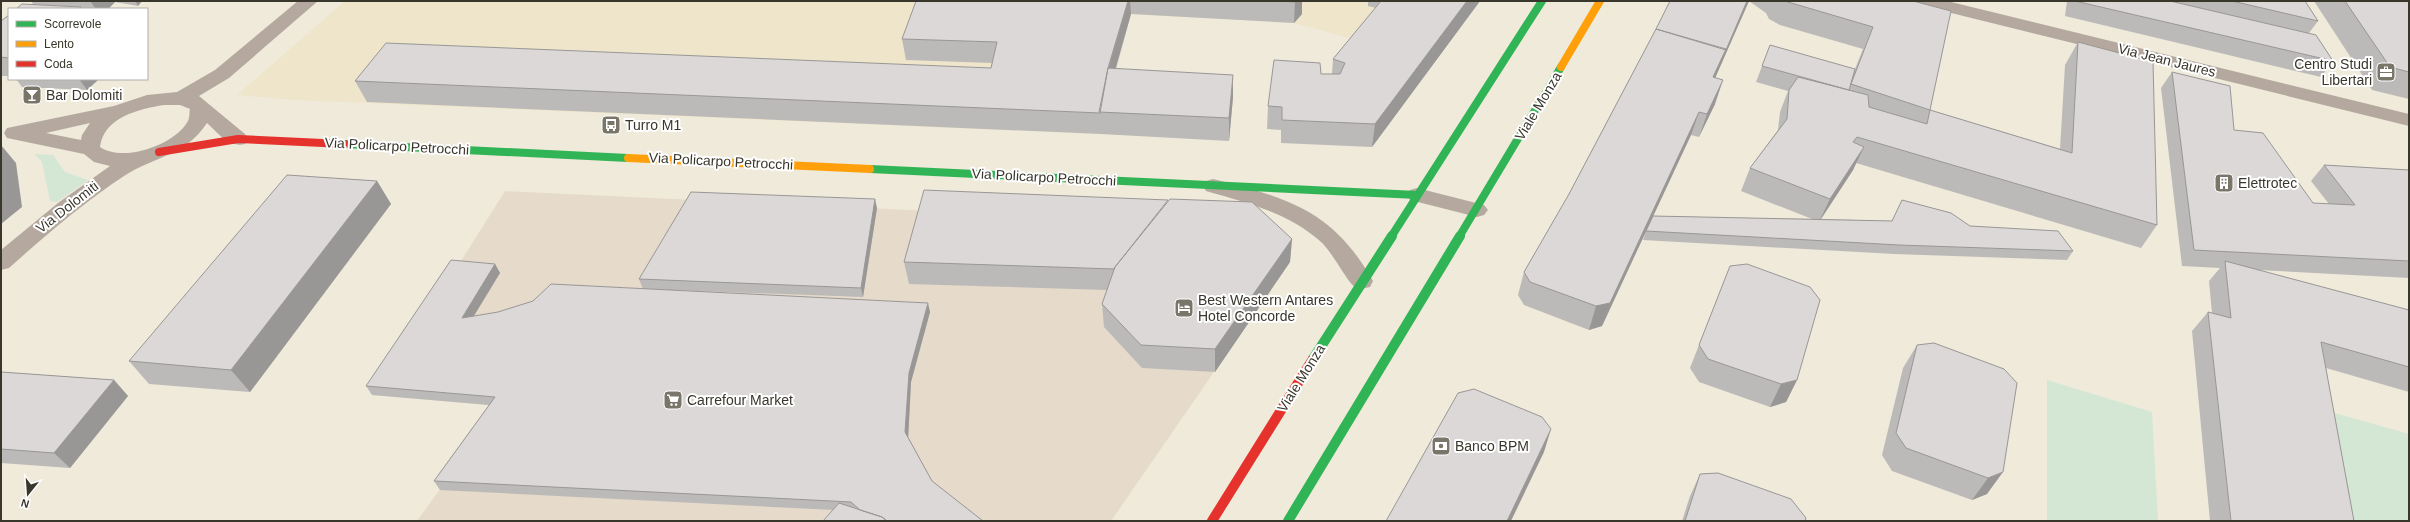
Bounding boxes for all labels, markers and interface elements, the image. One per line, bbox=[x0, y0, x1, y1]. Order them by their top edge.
legend bbox=[8, 8, 148, 80]
text: Scorrevole bbox=[44, 17, 102, 31]
text: Lento bbox=[44, 37, 74, 51]
street label: Via Jean Jaures bbox=[2116, 40, 2218, 80]
place label: Centro Studi Libertari bbox=[2294, 56, 2372, 88]
text: Coda bbox=[44, 57, 73, 71]
office icon: Centro Studi Libertari bbox=[2375, 61, 2397, 83]
street label: Viale Monza bbox=[1511, 69, 1565, 143]
bar icon: Bar Dolomiti bbox=[21, 84, 43, 106]
place label: Bar Dolomiti bbox=[46, 87, 122, 103]
bus stop icon: Turro M1 bbox=[600, 114, 622, 136]
place label: Turro M1 bbox=[625, 117, 681, 133]
street label: Via Policarpo Petrocchi bbox=[324, 134, 470, 158]
street label: Via Policarpo Petrocchi bbox=[648, 149, 794, 173]
street label: Via Policarpo Petrocchi bbox=[971, 165, 1117, 189]
building icon: Elettrotec bbox=[2213, 172, 2235, 194]
place label: Elettrotec bbox=[2238, 175, 2297, 191]
street label: Via Dolomiti bbox=[33, 178, 101, 236]
place label: Best Western Antares Hotel Concorde bbox=[1198, 292, 1333, 324]
hotel icon: Best Western Antares Hotel Concorde bbox=[1173, 297, 1195, 319]
street label: Viale Monza bbox=[1274, 341, 1328, 415]
supermarket icon: Carrefour Market bbox=[662, 389, 684, 411]
place label: Carrefour Market bbox=[687, 392, 793, 408]
bank icon: Banco BPM bbox=[1430, 435, 1452, 457]
place label: Banco BPM bbox=[1455, 438, 1529, 454]
north arrow bbox=[8, 474, 48, 514]
text: N bbox=[19, 497, 31, 510]

